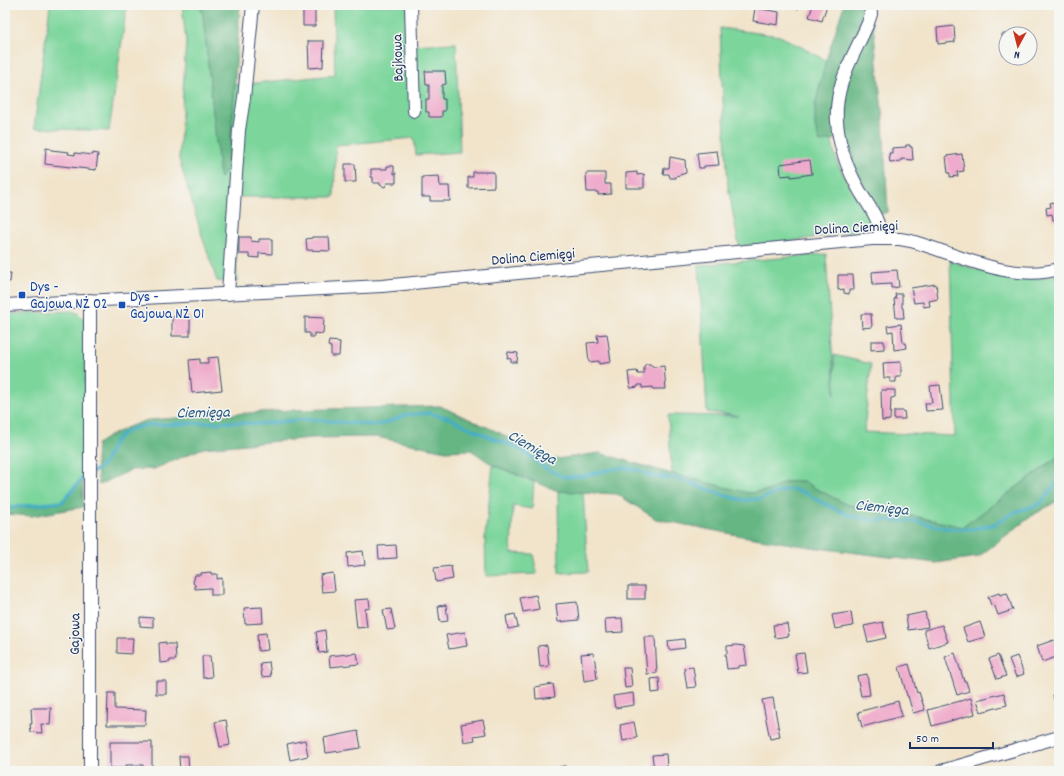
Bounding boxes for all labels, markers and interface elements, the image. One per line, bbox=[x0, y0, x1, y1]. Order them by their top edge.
north arrow bbox=[998, 26, 1038, 66]
street label: Bajkowa bbox=[387, 33, 411, 82]
text: N bbox=[1013, 46, 1021, 62]
street label: Dolina Ciemięgi bbox=[814, 216, 899, 242]
street label: Dolina Ciemięgi bbox=[490, 243, 576, 273]
place label: Dys - Gajowa NŻ 02 bbox=[30, 277, 108, 316]
place label: Dys - Gajowa NŻ 01 bbox=[130, 287, 204, 326]
marker: Dys - Gajowa NŻ 02 bbox=[17, 290, 27, 300]
marker: Dys - Gajowa NŻ 01 bbox=[117, 300, 127, 310]
water label: Ciemięga bbox=[176, 402, 231, 425]
water label: Ciemięga bbox=[503, 425, 562, 472]
water label: Ciemięga bbox=[854, 494, 911, 523]
street label: Gajowa bbox=[65, 612, 87, 655]
scale bar bbox=[910, 724, 993, 750]
text: 50 m bbox=[916, 731, 939, 748]

